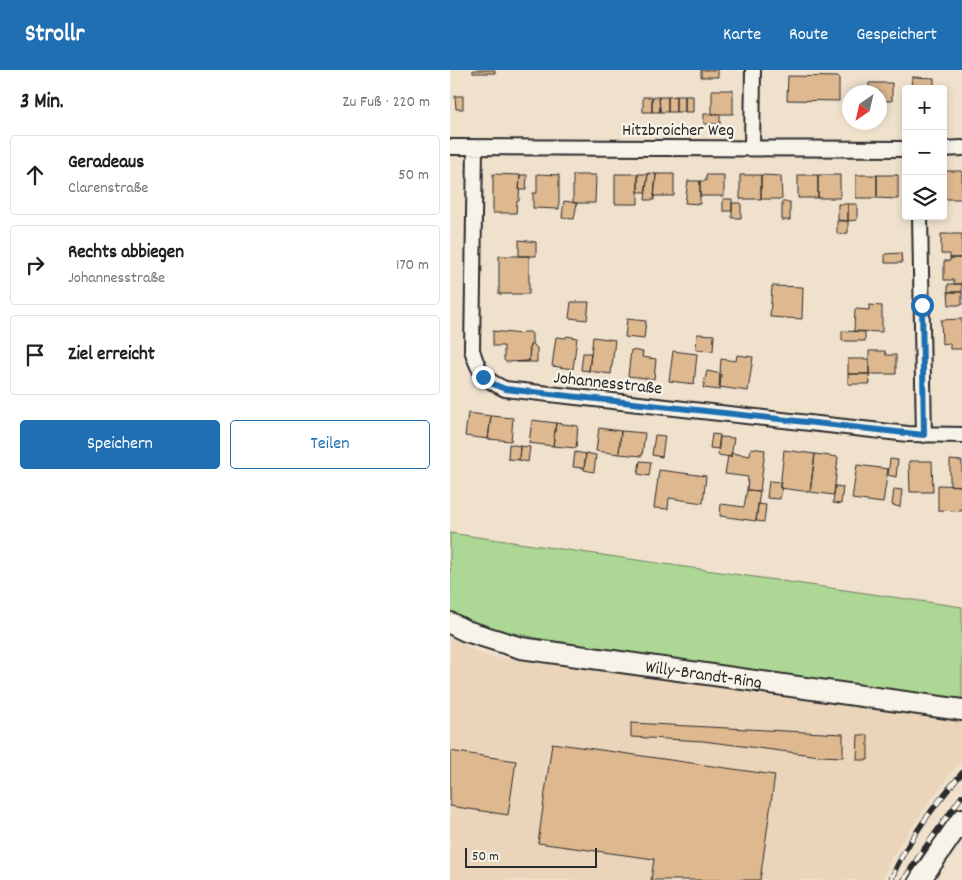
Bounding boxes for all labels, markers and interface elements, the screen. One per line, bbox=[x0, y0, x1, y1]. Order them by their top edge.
text: Strollr bbox=[25, 18, 84, 52]
text: Karte bbox=[723, 23, 761, 48]
text: Route bbox=[789, 23, 828, 48]
text: Gespeichert bbox=[856, 23, 937, 48]
north arrow bbox=[842, 85, 887, 130]
map controls bbox=[902, 85, 947, 220]
button: + bbox=[902, 85, 947, 130]
text: 3 Min. bbox=[20, 88, 63, 118]
text: Zu Fuß · 220 m bbox=[342, 91, 430, 114]
street label: Hitzbroicher Weg bbox=[622, 119, 734, 144]
button: − bbox=[902, 130, 947, 175]
text: Geradeaus bbox=[68, 150, 144, 177]
icon: ahead bbox=[21, 161, 49, 189]
text: 50 m bbox=[398, 164, 429, 187]
button: layers bbox=[902, 175, 947, 220]
text: Clarenstraße bbox=[68, 177, 148, 200]
text: Rechts abbiegen bbox=[68, 240, 184, 267]
icon: right bbox=[21, 251, 49, 279]
text: 170 m bbox=[396, 254, 429, 277]
text: Johannesstraße bbox=[68, 267, 165, 290]
route start bbox=[911, 294, 934, 317]
icon: arrive bbox=[21, 341, 49, 369]
text: Ziel erreicht bbox=[68, 342, 155, 369]
route end bbox=[472, 366, 495, 389]
street label: Johannesstraße bbox=[552, 366, 663, 403]
button: Speichern bbox=[20, 420, 220, 469]
button: Teilen bbox=[230, 420, 430, 469]
street label: Willy-Brandt-Ring bbox=[644, 656, 763, 697]
scale bar bbox=[465, 845, 598, 868]
text: 50 m bbox=[472, 847, 499, 867]

